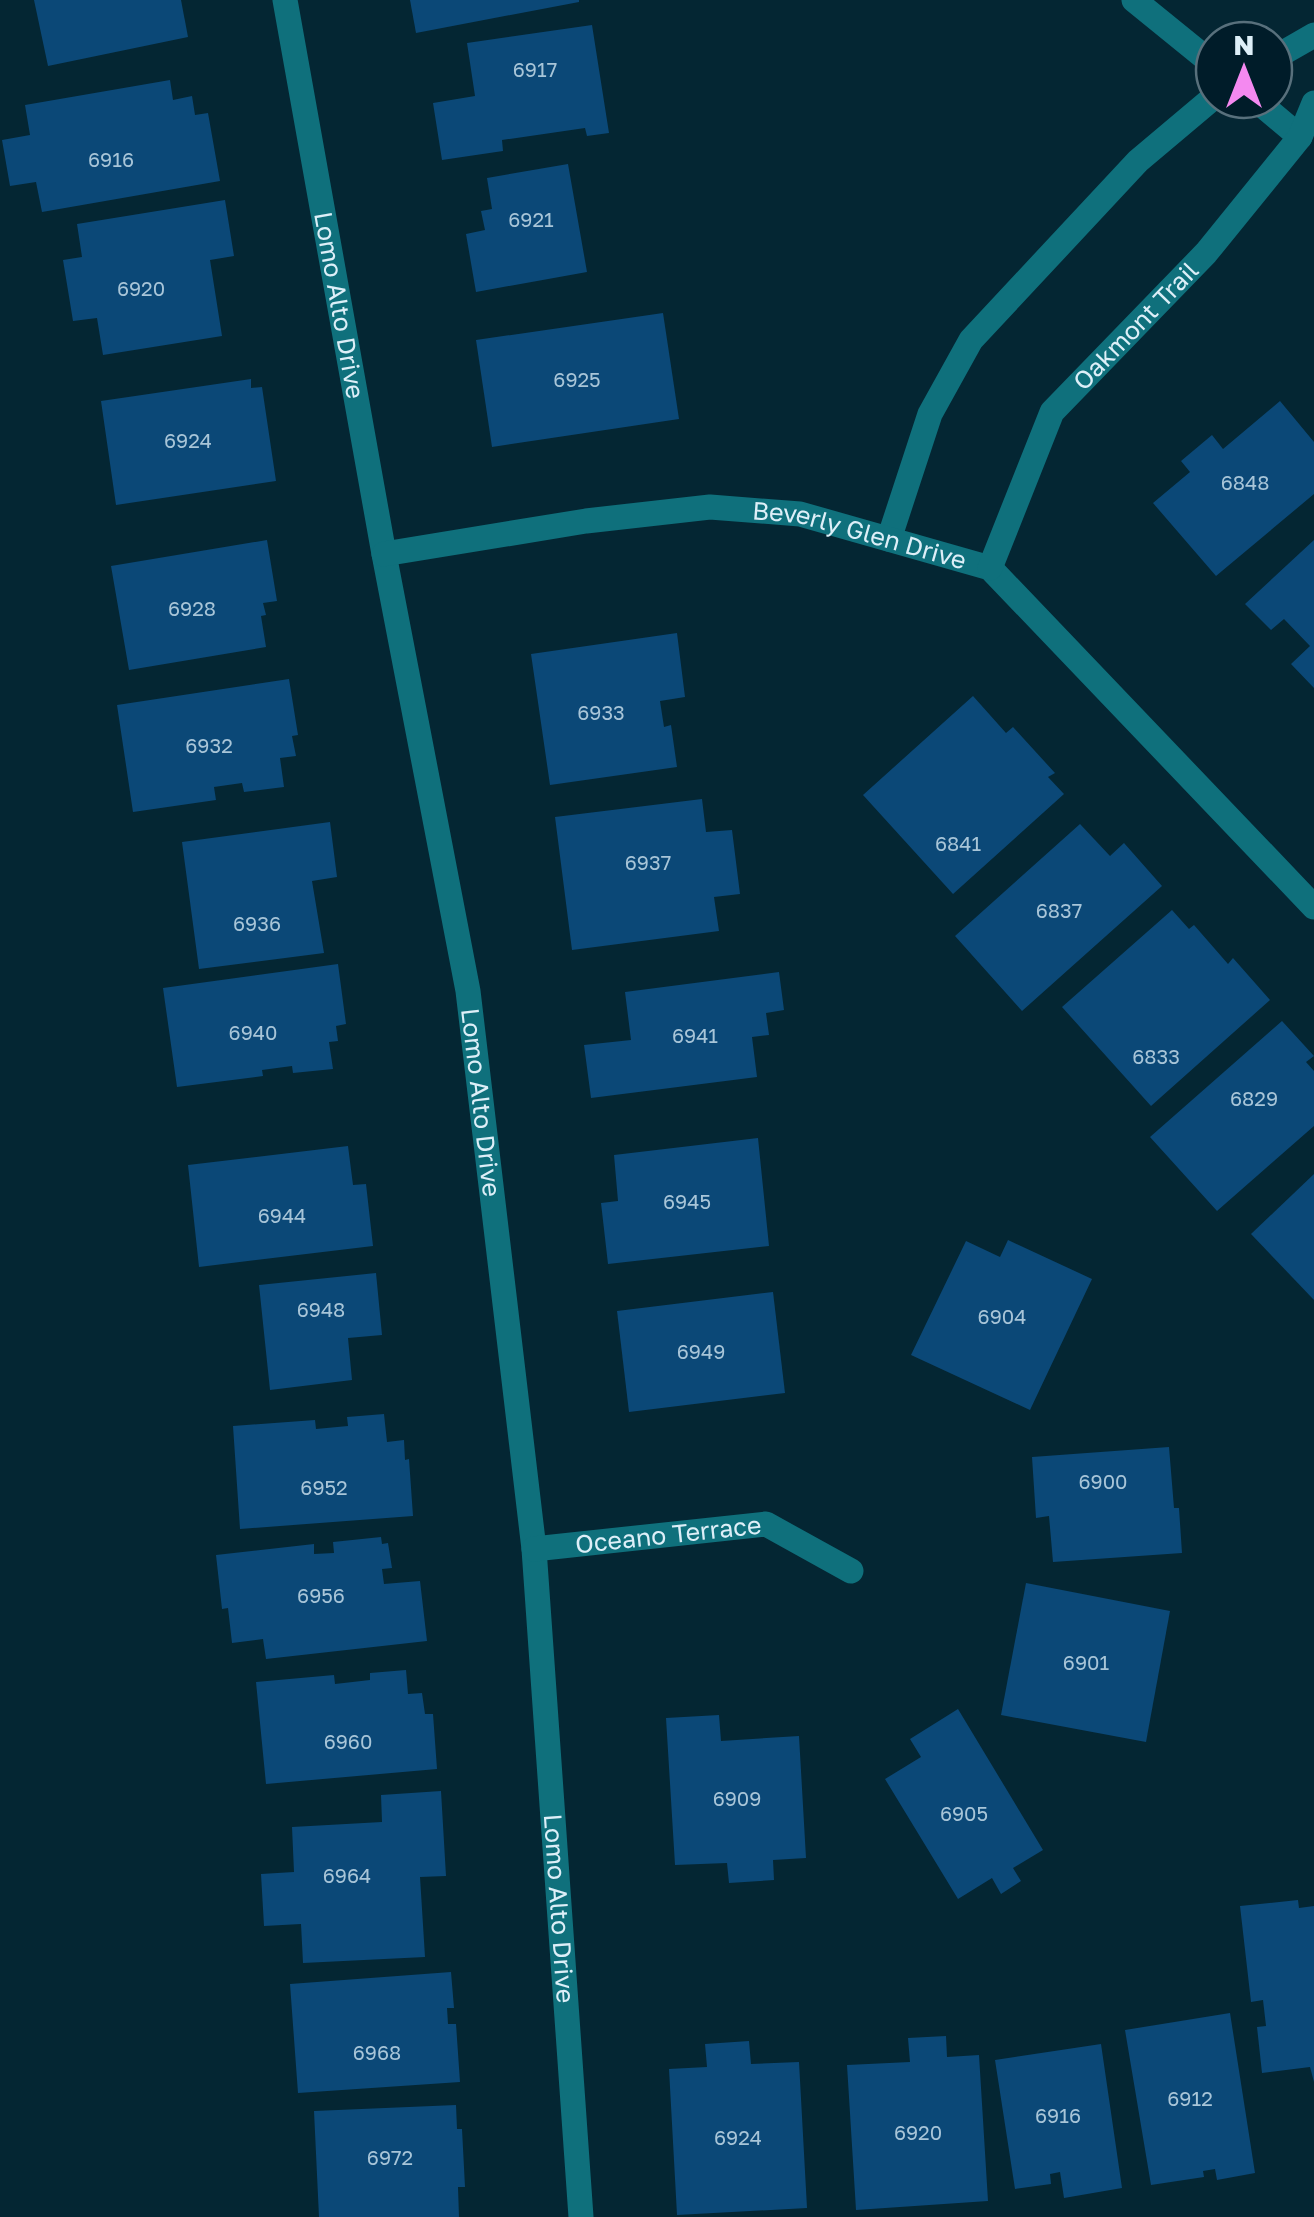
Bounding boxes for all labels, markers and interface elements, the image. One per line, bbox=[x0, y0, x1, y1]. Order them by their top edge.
north arrow bbox=[1194, 20, 1294, 120]
text: N bbox=[1233, 28, 1255, 61]
house number: 6917 bbox=[513, 57, 557, 81]
house number: 6916 bbox=[88, 147, 134, 171]
house number: 6921 bbox=[508, 207, 554, 231]
street label: Lomo Alto Drive bbox=[308, 209, 372, 401]
street label: Oakmont Trail bbox=[1066, 255, 1204, 396]
house number: 6920 bbox=[117, 276, 165, 300]
house number: 6925 bbox=[553, 367, 601, 391]
house number: 6924 bbox=[164, 428, 212, 452]
house number: 6848 bbox=[1221, 470, 1269, 494]
street label: Beverly Glen Drive bbox=[751, 494, 970, 576]
house number: 6928 bbox=[168, 596, 216, 620]
house number: 6933 bbox=[577, 700, 625, 724]
house number: 6932 bbox=[185, 733, 233, 757]
house number: 6841 bbox=[935, 831, 981, 855]
house number: 6937 bbox=[625, 850, 671, 874]
house number: 6837 bbox=[1036, 898, 1082, 922]
house number: 6936 bbox=[233, 911, 281, 935]
street label: Lomo Alto Drive bbox=[455, 1006, 508, 1198]
house number: 6940 bbox=[229, 1020, 277, 1044]
house number: 6941 bbox=[672, 1023, 718, 1047]
house number: 6833 bbox=[1132, 1044, 1180, 1068]
house number: 6829 bbox=[1230, 1086, 1278, 1110]
house number: 6945 bbox=[663, 1189, 711, 1213]
house number: 6944 bbox=[258, 1203, 306, 1227]
house number: 6948 bbox=[297, 1297, 345, 1321]
house number: 6904 bbox=[978, 1304, 1026, 1328]
house number: 6949 bbox=[677, 1339, 725, 1363]
house number: 6900 bbox=[1079, 1469, 1128, 1493]
house number: 6952 bbox=[300, 1475, 348, 1499]
street label: Oceano Terrace bbox=[574, 1509, 763, 1559]
house number: 6956 bbox=[297, 1583, 345, 1607]
house number: 6901 bbox=[1063, 1650, 1109, 1674]
house number: 6960 bbox=[324, 1729, 372, 1753]
house number: 6909 bbox=[713, 1786, 761, 1810]
house number: 6905 bbox=[940, 1801, 988, 1825]
street label: Lomo Alto Drive bbox=[538, 1813, 582, 2004]
house number: 6964 bbox=[323, 1863, 371, 1887]
house number: 6968 bbox=[353, 2040, 401, 2064]
house number: 6912 bbox=[1167, 2086, 1213, 2110]
house number: 6916 bbox=[1035, 2103, 1081, 2127]
house number: 6920 bbox=[894, 2120, 942, 2144]
house number: 6924 bbox=[714, 2125, 762, 2149]
house number: 6972 bbox=[367, 2145, 413, 2169]

